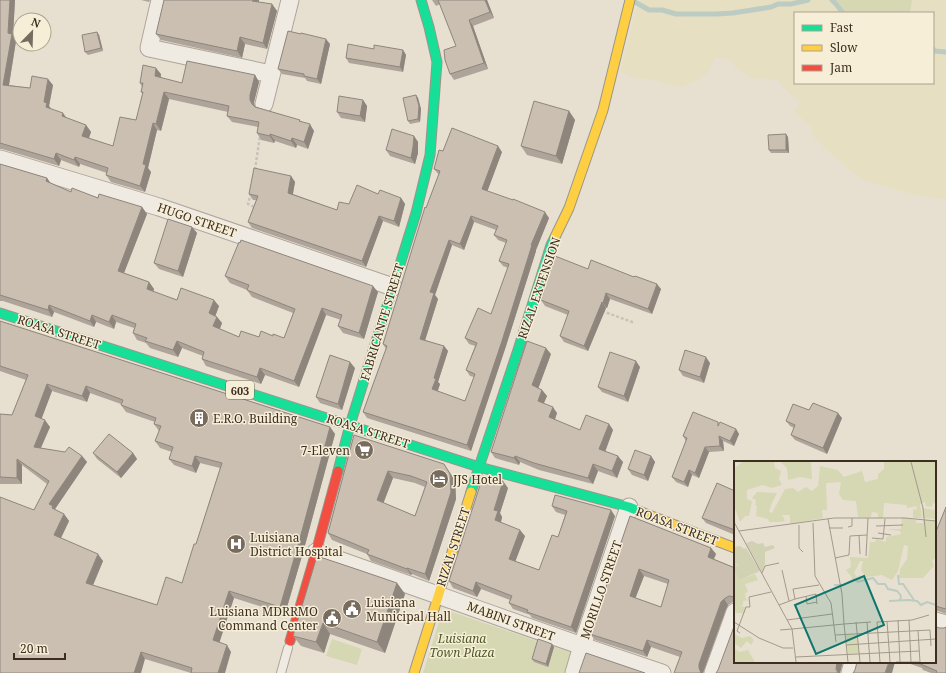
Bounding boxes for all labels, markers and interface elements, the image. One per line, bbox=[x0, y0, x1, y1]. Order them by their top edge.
north arrow bbox=[12, 12, 52, 52]
legend bbox=[794, 12, 934, 84]
text: N bbox=[29, 14, 43, 31]
text: Fast bbox=[830, 19, 853, 36]
text: Slow bbox=[830, 39, 858, 56]
text: Jam bbox=[829, 59, 852, 76]
street label: HUGO STREET bbox=[155, 199, 239, 242]
street label: RIZAL EXTENSION bbox=[514, 235, 564, 341]
street label: FABRICANTE STREET bbox=[356, 261, 408, 383]
street label: ROASA STREET bbox=[15, 311, 103, 354]
road number: 603 bbox=[226, 381, 254, 399]
building icon: E.R.O. Building bbox=[188, 407, 210, 429]
place label: E.R.O. Building bbox=[213, 410, 298, 427]
street label: ROASA STREET bbox=[324, 410, 412, 453]
supermarket icon: 7-Eleven bbox=[353, 439, 375, 461]
place label: 7-Eleven bbox=[301, 442, 350, 459]
inset map bbox=[734, 461, 936, 663]
hotel icon: JJS Hotel bbox=[428, 468, 450, 490]
place label: JJS Hotel bbox=[452, 471, 502, 488]
street label: ROASA STREET bbox=[634, 503, 721, 550]
street label: RIZAL STREET bbox=[432, 505, 474, 589]
place label: Luisiana District Hospital bbox=[250, 529, 343, 560]
hospital icon: Luisiana District Hospital bbox=[225, 533, 247, 555]
street label: MORILLO STREET bbox=[576, 538, 626, 642]
place label: Luisiana Municipal Hall bbox=[366, 594, 451, 625]
street label: MABINI STREET bbox=[465, 597, 558, 645]
public building icon: Luisiana Municipal Hall bbox=[341, 598, 363, 620]
place label: Luisiana MDRRMO Command Center bbox=[210, 603, 318, 634]
public building icon: Luisiana MDRRMO Command Center bbox=[321, 607, 343, 629]
park label: Luisiana Town Plaza bbox=[429, 630, 495, 661]
scale bar bbox=[14, 635, 65, 661]
text: 20 m bbox=[20, 640, 48, 657]

